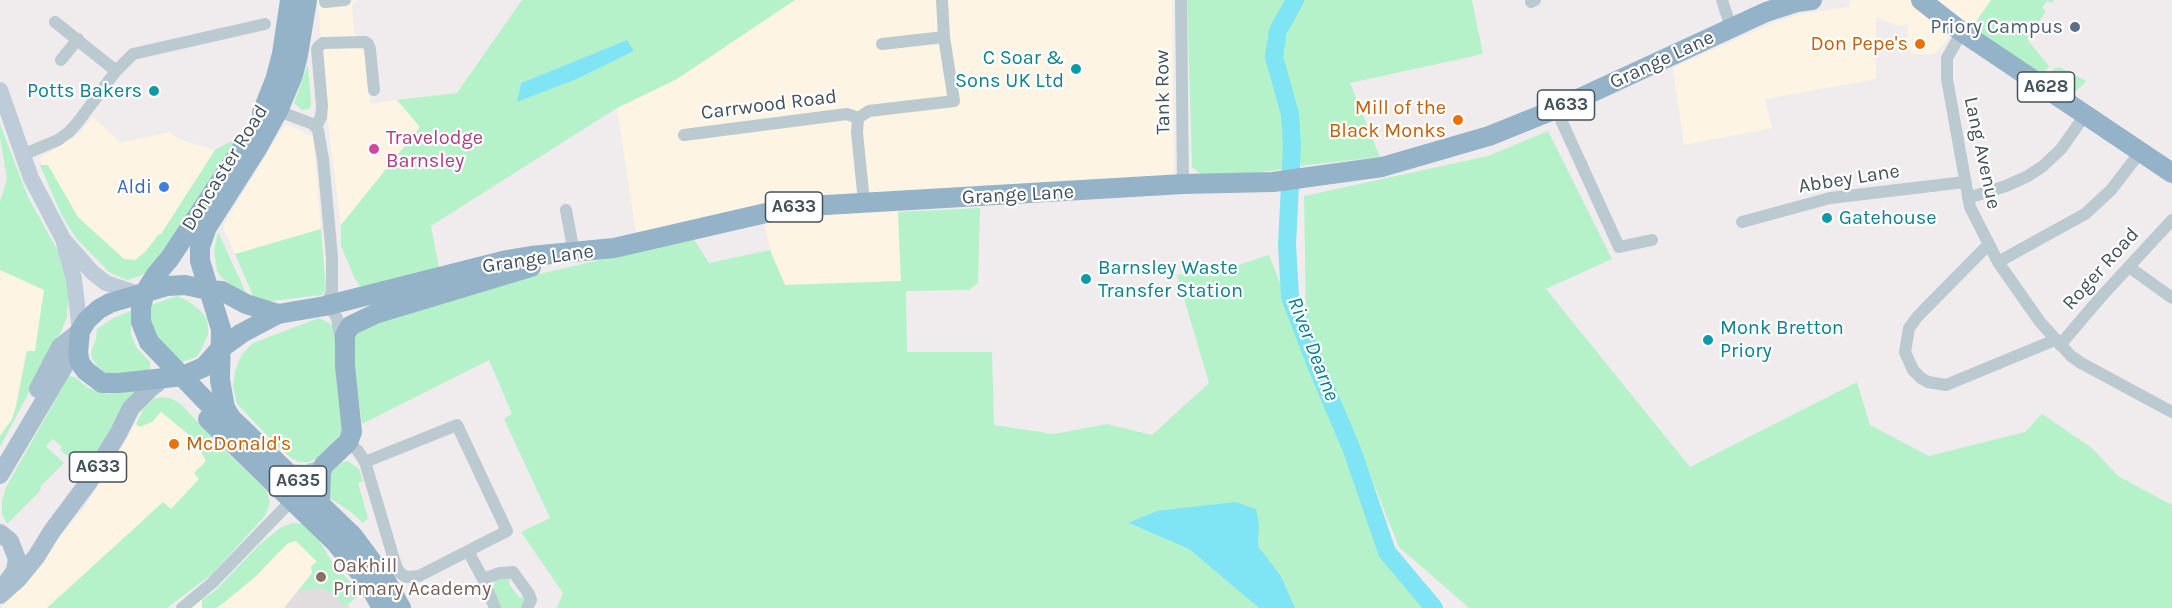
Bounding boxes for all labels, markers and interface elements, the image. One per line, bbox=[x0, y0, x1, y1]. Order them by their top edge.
place label: Priory Campus bbox=[1930, 15, 2063, 39]
marker: Priory Campus bbox=[2068, 20, 2082, 34]
street label: Grange Lane bbox=[1606, 25, 1718, 95]
place label: Don Pepe's bbox=[1811, 32, 1908, 56]
marker: Don Pepe's bbox=[1913, 37, 1927, 51]
place label: C Soar & Sons UK Ltd bbox=[955, 46, 1064, 93]
street label: Tank Row bbox=[1150, 49, 1176, 135]
marker: C Soar & Sons UK Ltd bbox=[1069, 62, 1083, 76]
road number: A628 bbox=[2018, 72, 2074, 102]
place label: Potts Bakers bbox=[27, 79, 142, 103]
marker: Potts Bakers bbox=[147, 84, 161, 98]
street label: Carrwood Road bbox=[700, 85, 838, 125]
road number: A633 bbox=[1538, 90, 1594, 120]
street label: Lang Avenue bbox=[1958, 95, 2006, 211]
place label: Mill of the Black Monks bbox=[1329, 96, 1446, 143]
street label: Doncaster Road bbox=[177, 101, 273, 235]
marker: Mill of the Black Monks bbox=[1451, 113, 1465, 127]
place label: Travelodge Barnsley bbox=[386, 126, 483, 173]
marker: Travelodge Barnsley bbox=[367, 142, 381, 156]
street label: Abbey Lane bbox=[1797, 159, 1901, 199]
place label: Aldi bbox=[117, 175, 152, 199]
marker: Aldi bbox=[157, 180, 171, 194]
street label: Grange Lane bbox=[961, 180, 1075, 210]
road number: A633 bbox=[766, 192, 822, 222]
place label: Gatehouse bbox=[1839, 206, 1937, 230]
marker: Gatehouse bbox=[1820, 211, 1834, 225]
street label: Roger Road bbox=[2058, 223, 2144, 315]
street label: Grange Lane bbox=[481, 239, 595, 279]
place label: Barnsley Waste Transfer Station bbox=[1098, 256, 1243, 303]
marker: Barnsley Waste Transfer Station bbox=[1079, 272, 1093, 286]
water label: River Dearne bbox=[1282, 293, 1344, 405]
place label: Monk Bretton Priory bbox=[1720, 316, 1844, 363]
marker: Monk Bretton Priory bbox=[1701, 333, 1715, 347]
place label: McDonald's bbox=[186, 432, 291, 456]
marker: McDonald's bbox=[167, 437, 181, 451]
road number: A633 bbox=[70, 452, 126, 482]
road number: A635 bbox=[270, 466, 326, 496]
place label: Oakhill Primary Academy bbox=[333, 554, 491, 601]
marker: Oakhill Primary Academy bbox=[314, 570, 328, 584]

